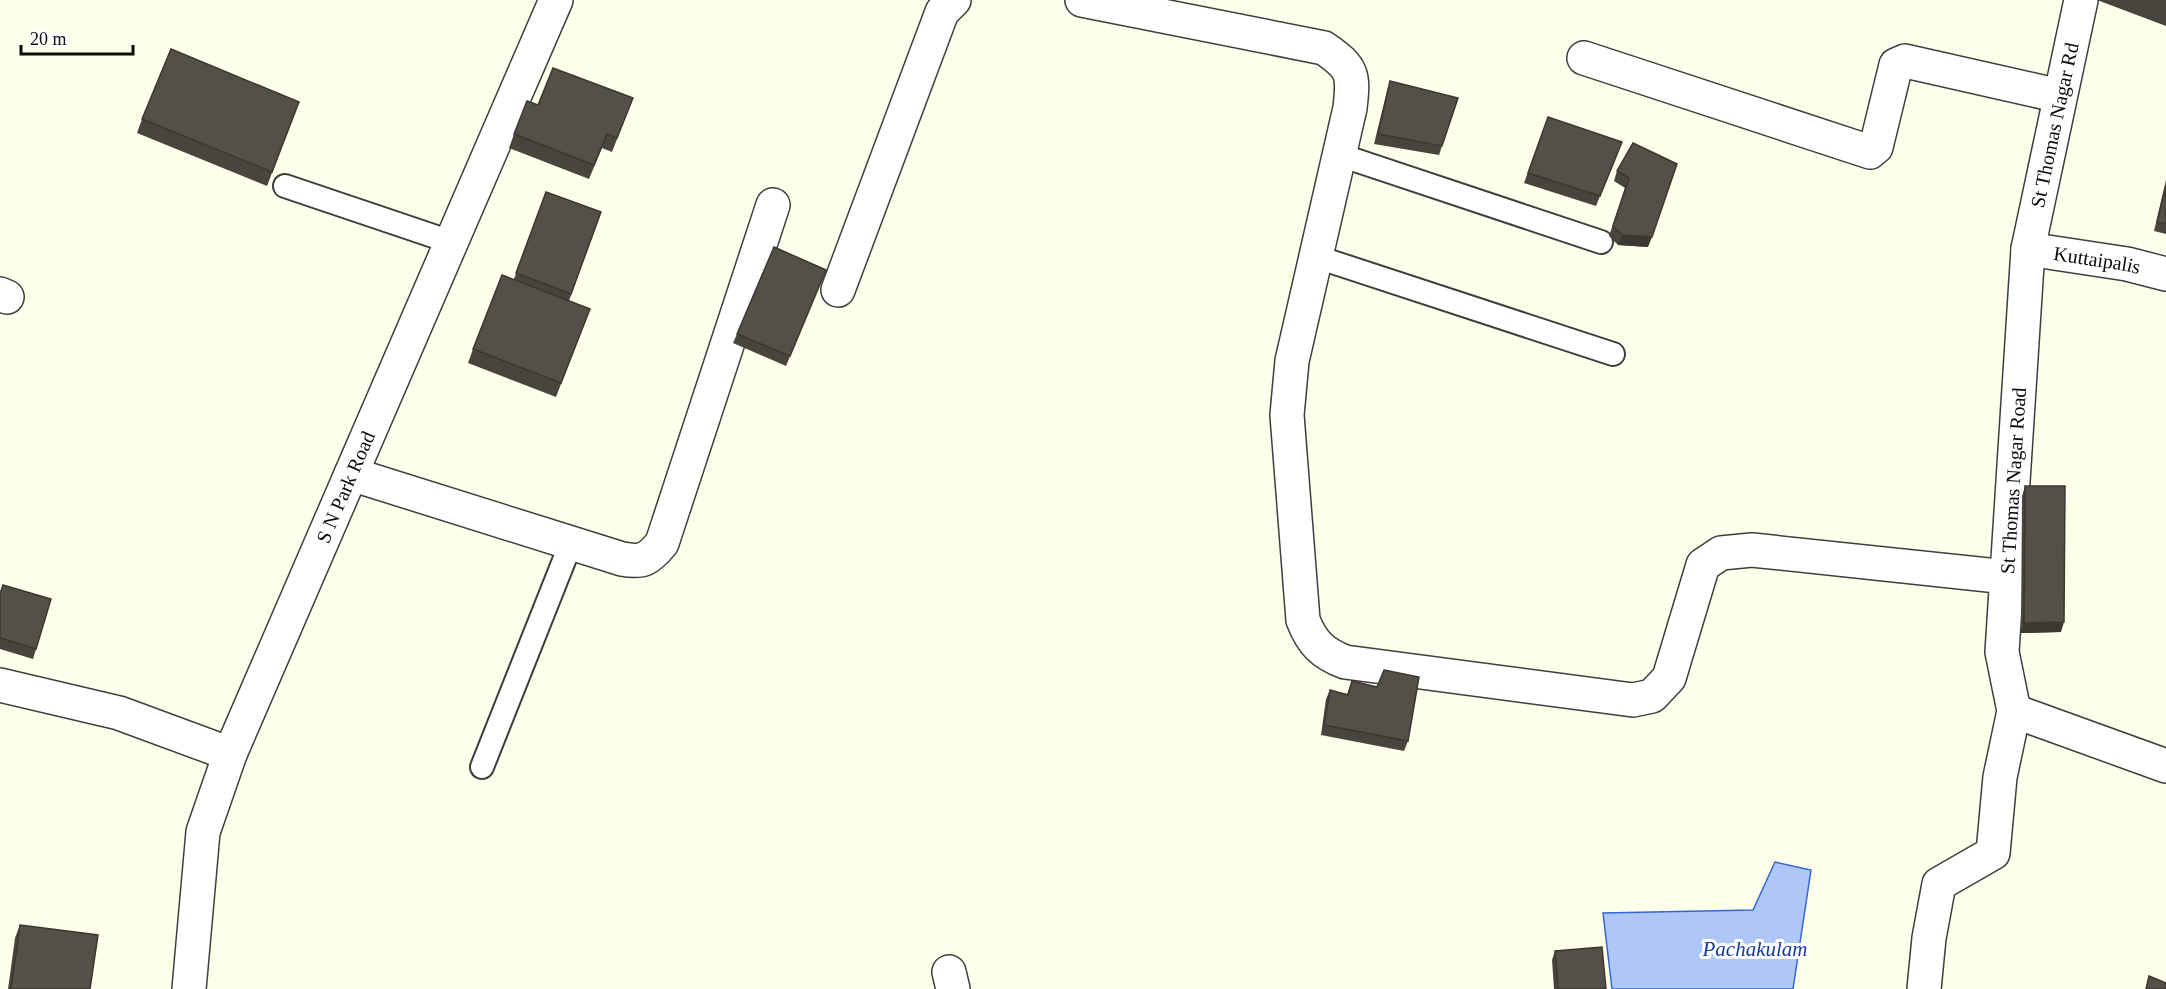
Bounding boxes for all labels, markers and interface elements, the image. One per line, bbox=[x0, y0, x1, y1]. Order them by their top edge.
scale bar bbox=[21, 18, 134, 56]
text: 20 m bbox=[30, 29, 67, 49]
street label: St Thomas Nagar Rd bbox=[2026, 41, 2083, 210]
street label: Kuttaipalis bbox=[2052, 242, 2143, 278]
street label: St Thomas Nagar Road bbox=[1996, 387, 2030, 575]
street label: S N Park Road bbox=[312, 428, 379, 546]
water label: Pachakulam bbox=[1702, 937, 1807, 961]

